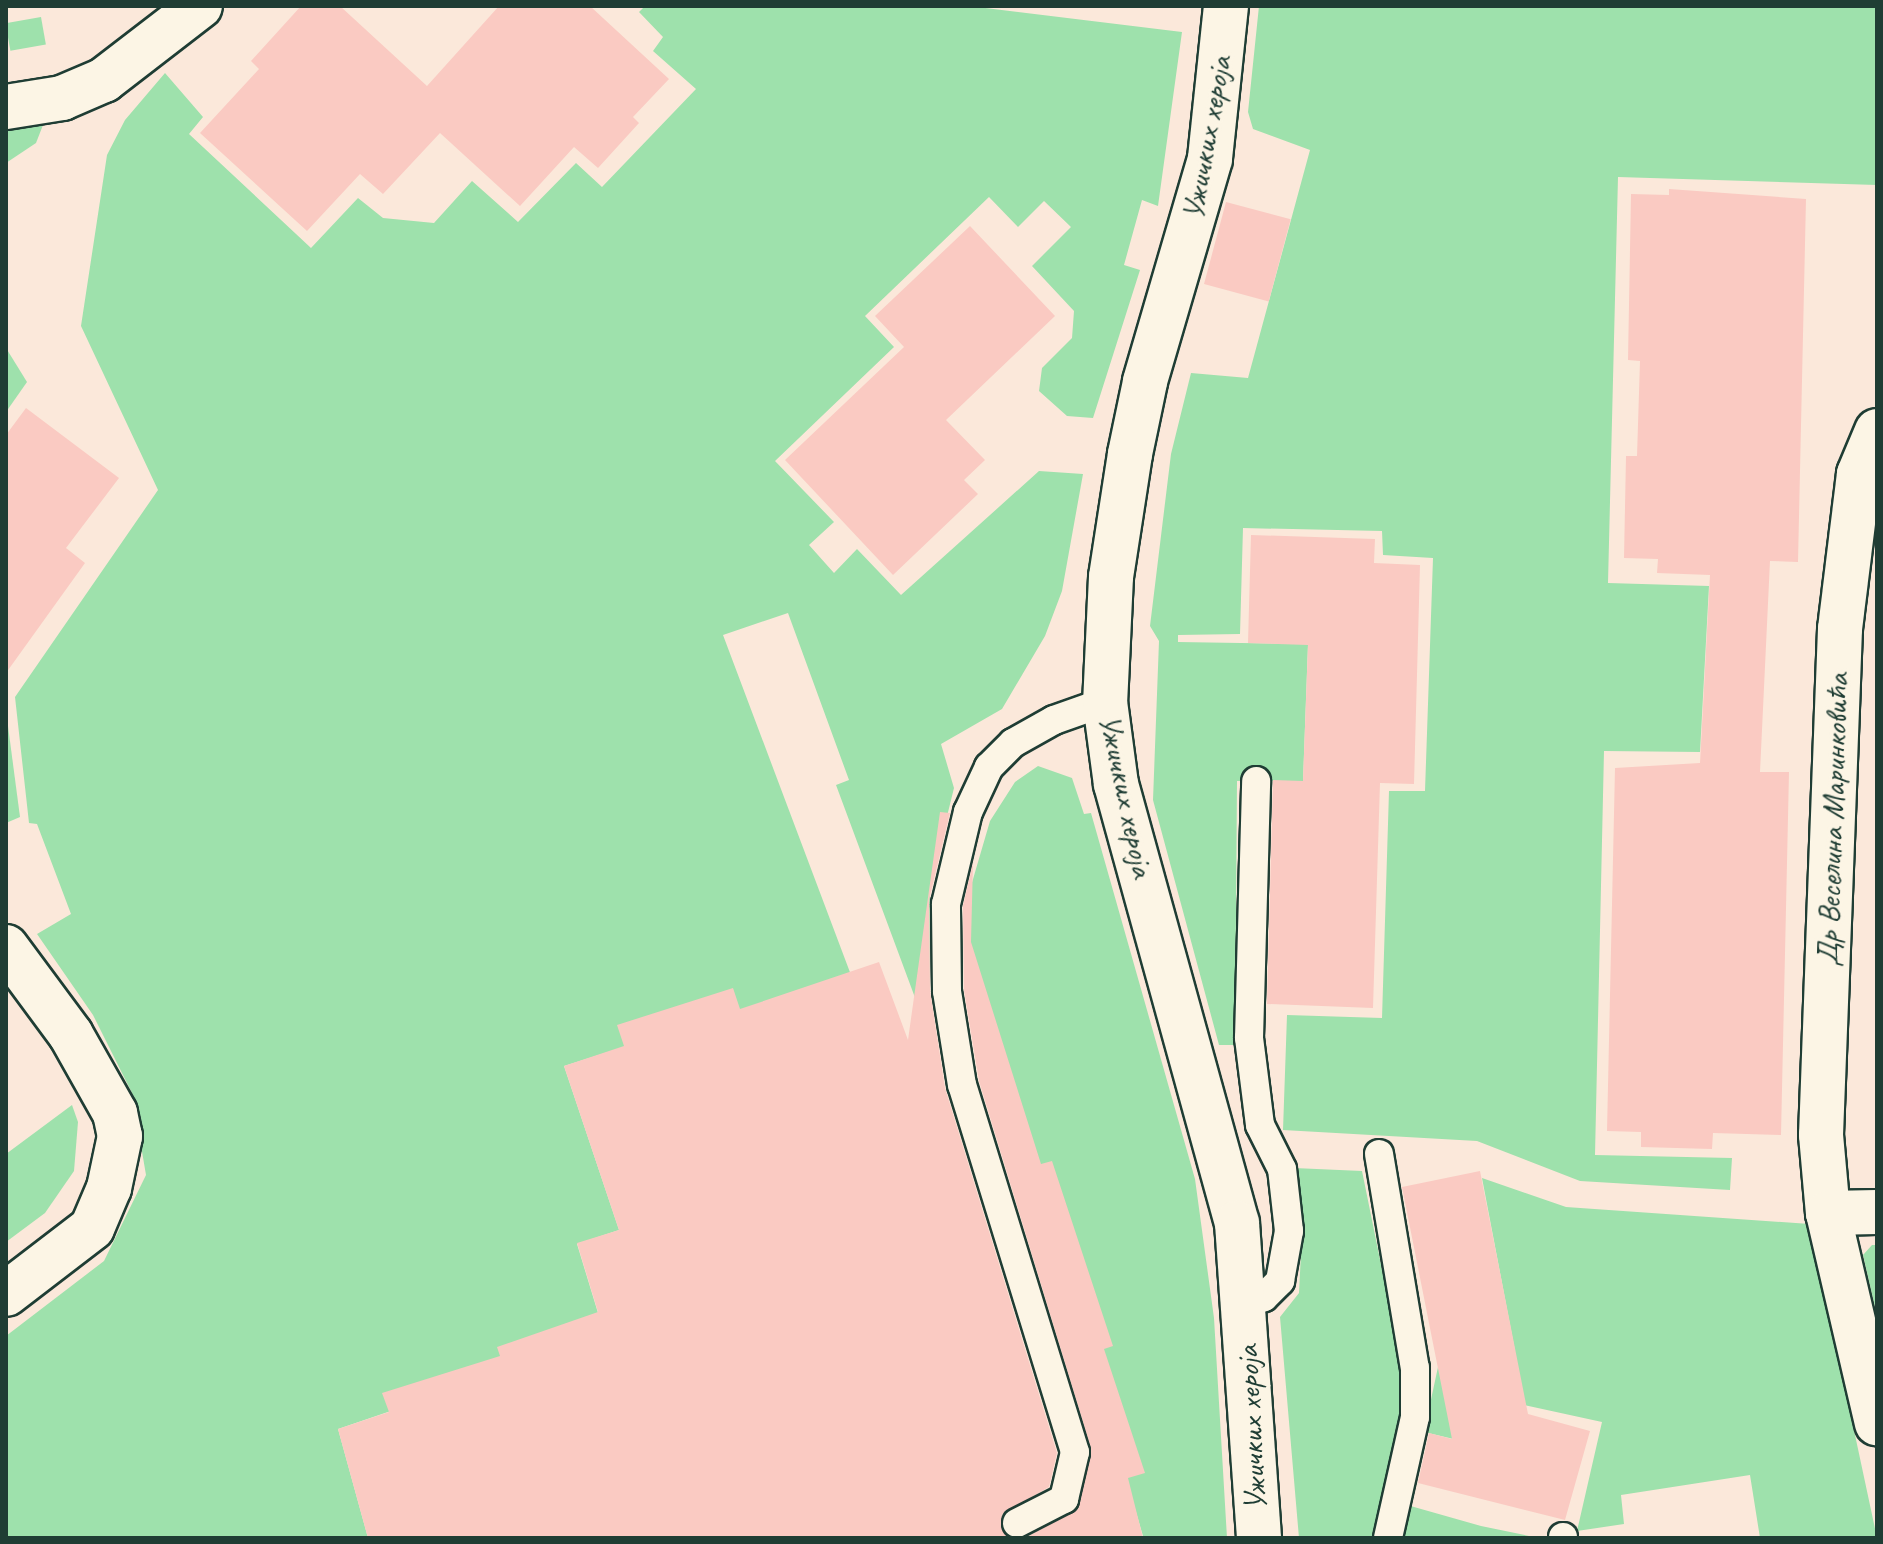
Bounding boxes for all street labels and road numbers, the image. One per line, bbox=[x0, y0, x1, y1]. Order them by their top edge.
street label: Ужичких хероја bbox=[1174, 53, 1240, 223]
street label: Др Веселина Маринковића bbox=[1809, 672, 1857, 968]
street label: Ужичких хероја bbox=[1090, 711, 1162, 881]
street label: Ужичких хероја bbox=[1228, 1344, 1276, 1512]

